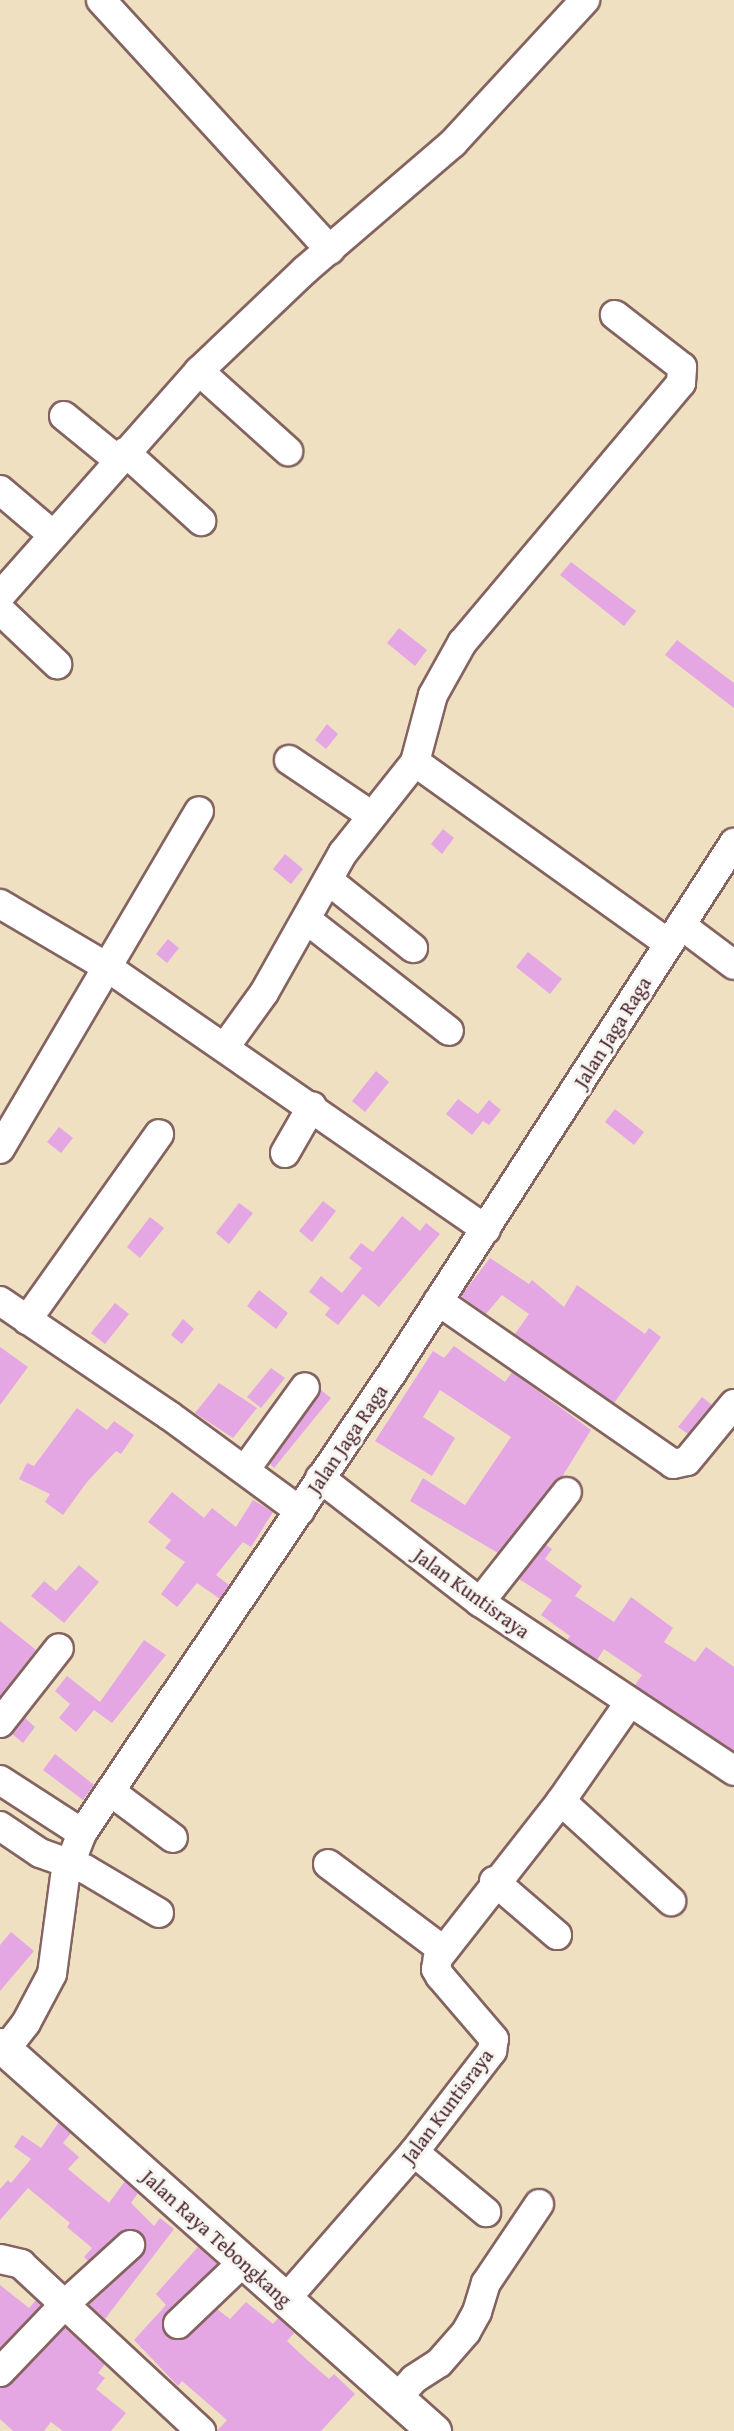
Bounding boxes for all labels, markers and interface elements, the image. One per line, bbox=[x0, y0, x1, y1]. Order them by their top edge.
street label: Jalan Jaga Raga bbox=[568, 972, 656, 1092]
street label: Jalan Jaga Raga bbox=[302, 1380, 392, 1498]
street label: Jalan Kuntisraya bbox=[409, 1543, 535, 1643]
street label: Jalan Kuntisraya bbox=[396, 2044, 498, 2168]
street label: Jalan Raya Tebongkang bbox=[137, 2164, 297, 2312]

